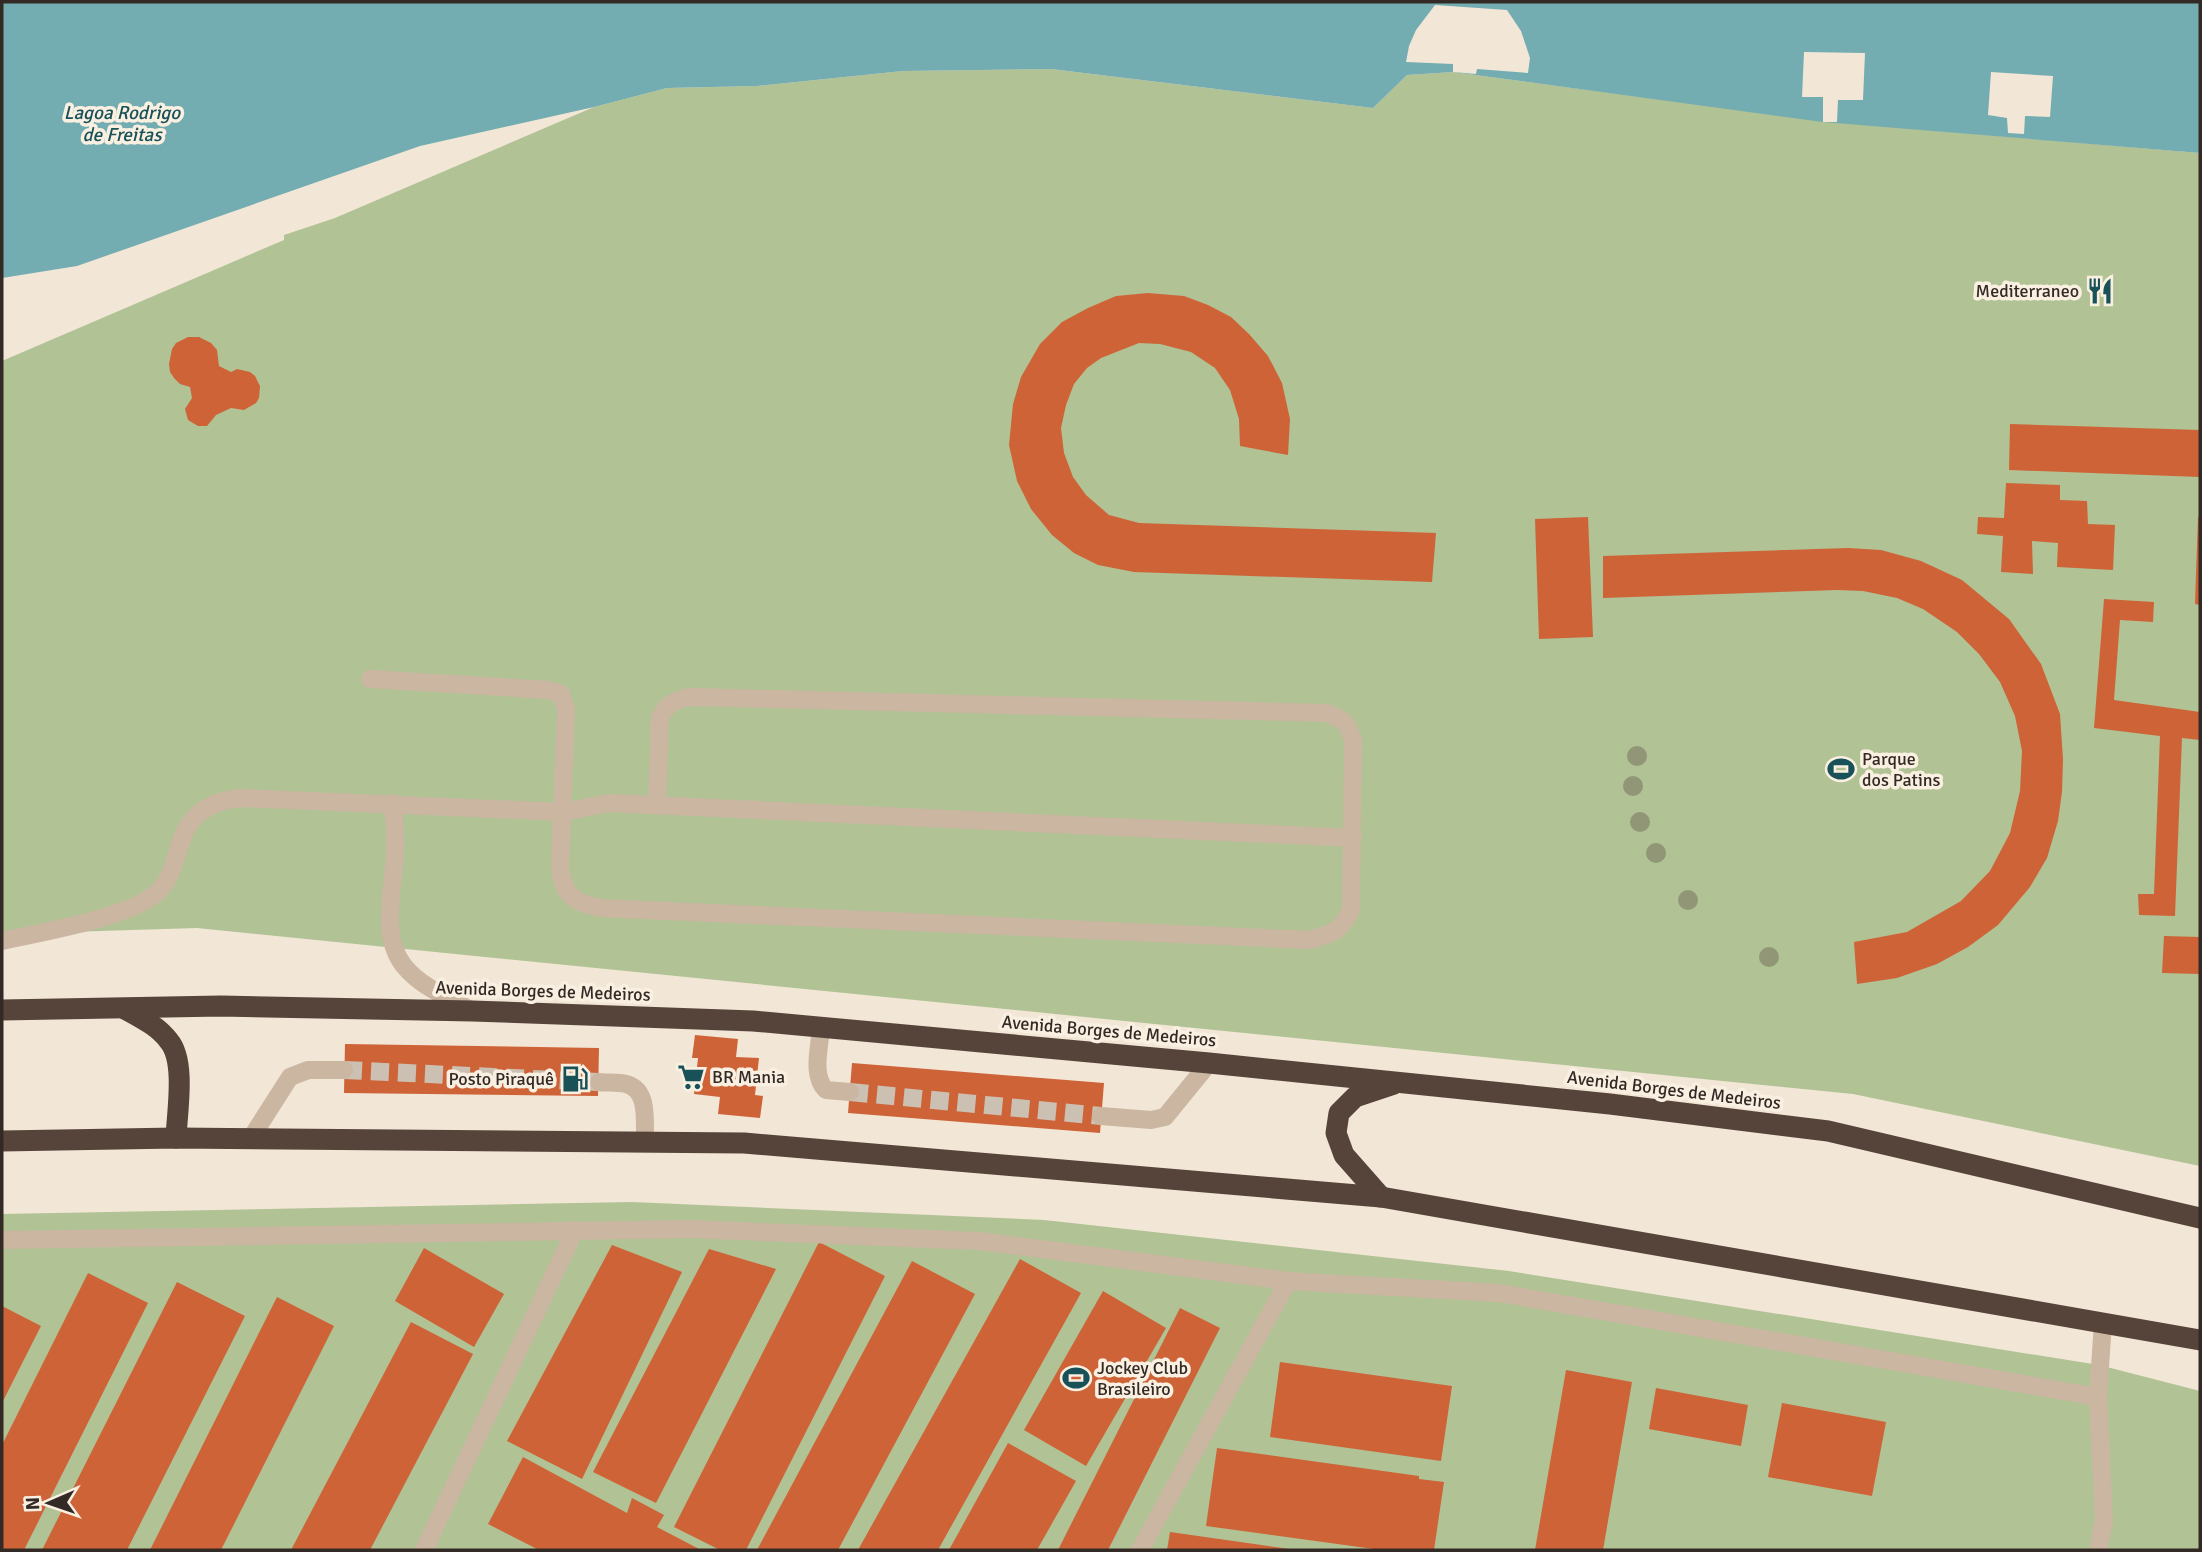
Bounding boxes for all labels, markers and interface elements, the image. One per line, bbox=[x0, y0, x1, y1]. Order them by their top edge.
water label: Lagoa Rodrigo de Freitas bbox=[64, 101, 181, 147]
restaurant icon: Mediterraneo bbox=[2085, 276, 2115, 306]
place label: Mediterraneo bbox=[1976, 280, 2079, 302]
place label: Parque dos Patins bbox=[1862, 748, 1941, 791]
sports icon: Parque dos Patins bbox=[1826, 754, 1856, 784]
street label: Avenida Borges de Medeiros bbox=[435, 976, 651, 1006]
street label: Avenida Borges de Medeiros bbox=[1001, 1011, 1217, 1051]
supermarket icon: BR Mania bbox=[676, 1062, 706, 1092]
fuel station icon: Posto Piraquê bbox=[560, 1064, 590, 1094]
place label: BR Mania bbox=[712, 1066, 785, 1088]
street label: Avenida Borges de Medeiros bbox=[1566, 1066, 1782, 1114]
place label: Posto Piraquê bbox=[449, 1068, 554, 1090]
place label: Jockey Club Brasileiro bbox=[1097, 1357, 1188, 1400]
sports icon: Jockey Club Brasileiro bbox=[1061, 1363, 1091, 1393]
north arrow bbox=[14, 1468, 84, 1538]
text: N bbox=[21, 1497, 45, 1511]

